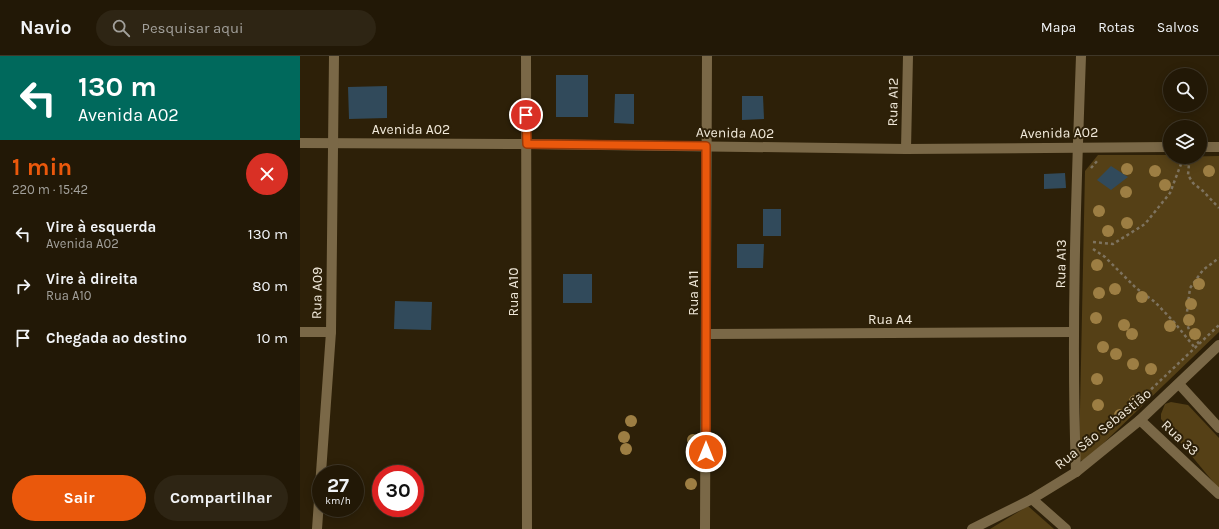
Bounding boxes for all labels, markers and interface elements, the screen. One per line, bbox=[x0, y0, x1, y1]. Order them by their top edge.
search box bbox=[96, 10, 376, 46]
text: Navio bbox=[20, 17, 72, 39]
icon: search bbox=[110, 17, 132, 39]
text: Pesquisar aqui bbox=[142, 19, 244, 37]
text: Mapa bbox=[1041, 19, 1076, 36]
text: Rotas bbox=[1098, 19, 1135, 36]
text: Salvos bbox=[1157, 19, 1199, 36]
map controls bbox=[1163, 68, 1207, 164]
button: search bbox=[1163, 68, 1207, 112]
text: 130 m bbox=[78, 70, 157, 103]
icon: left bbox=[12, 72, 64, 124]
street label: Rua A12 bbox=[884, 77, 902, 127]
pin bbox=[509, 98, 543, 132]
text: Avenida A02 bbox=[78, 104, 179, 126]
icon: arrive bbox=[515, 104, 537, 126]
button: layers bbox=[1163, 120, 1207, 164]
street label: Avenida A02 bbox=[372, 121, 450, 138]
street label: Avenida A02 bbox=[696, 124, 774, 142]
street label: Avenida A02 bbox=[1020, 124, 1098, 142]
text: 1 min bbox=[12, 153, 72, 181]
button: close bbox=[246, 153, 288, 195]
text: 220 m · 15:42 bbox=[12, 182, 88, 197]
text: Vire à esquerda bbox=[46, 218, 156, 236]
icon: left bbox=[12, 223, 34, 245]
text: 130 m bbox=[248, 225, 288, 243]
text: Avenida A02 bbox=[46, 236, 119, 251]
street label: Rua A13 bbox=[1052, 239, 1070, 289]
street label: Rua A09 bbox=[308, 267, 326, 319]
street label: Rua A10 bbox=[505, 267, 522, 317]
text: Vire à direita bbox=[46, 270, 138, 288]
street label: Rua A11 bbox=[685, 270, 702, 316]
icon: right bbox=[12, 275, 34, 297]
text: 80 m bbox=[252, 277, 288, 295]
text: Rua A10 bbox=[46, 288, 92, 303]
street label: Rua A4 bbox=[868, 311, 912, 328]
icon: arrive bbox=[12, 327, 34, 349]
text: Chegada ao destino bbox=[46, 329, 187, 347]
text: 10 m bbox=[257, 329, 288, 347]
street label: Rua São Sebastião bbox=[1051, 385, 1155, 473]
street label: Rua 33 bbox=[1158, 417, 1202, 459]
position arrow bbox=[685, 431, 727, 473]
speed limit sign: 30 bbox=[372, 465, 424, 517]
text: 27 bbox=[327, 474, 349, 497]
button: Sair bbox=[12, 475, 146, 521]
button: Compartilhar bbox=[154, 475, 288, 521]
text: km/h bbox=[325, 495, 351, 507]

